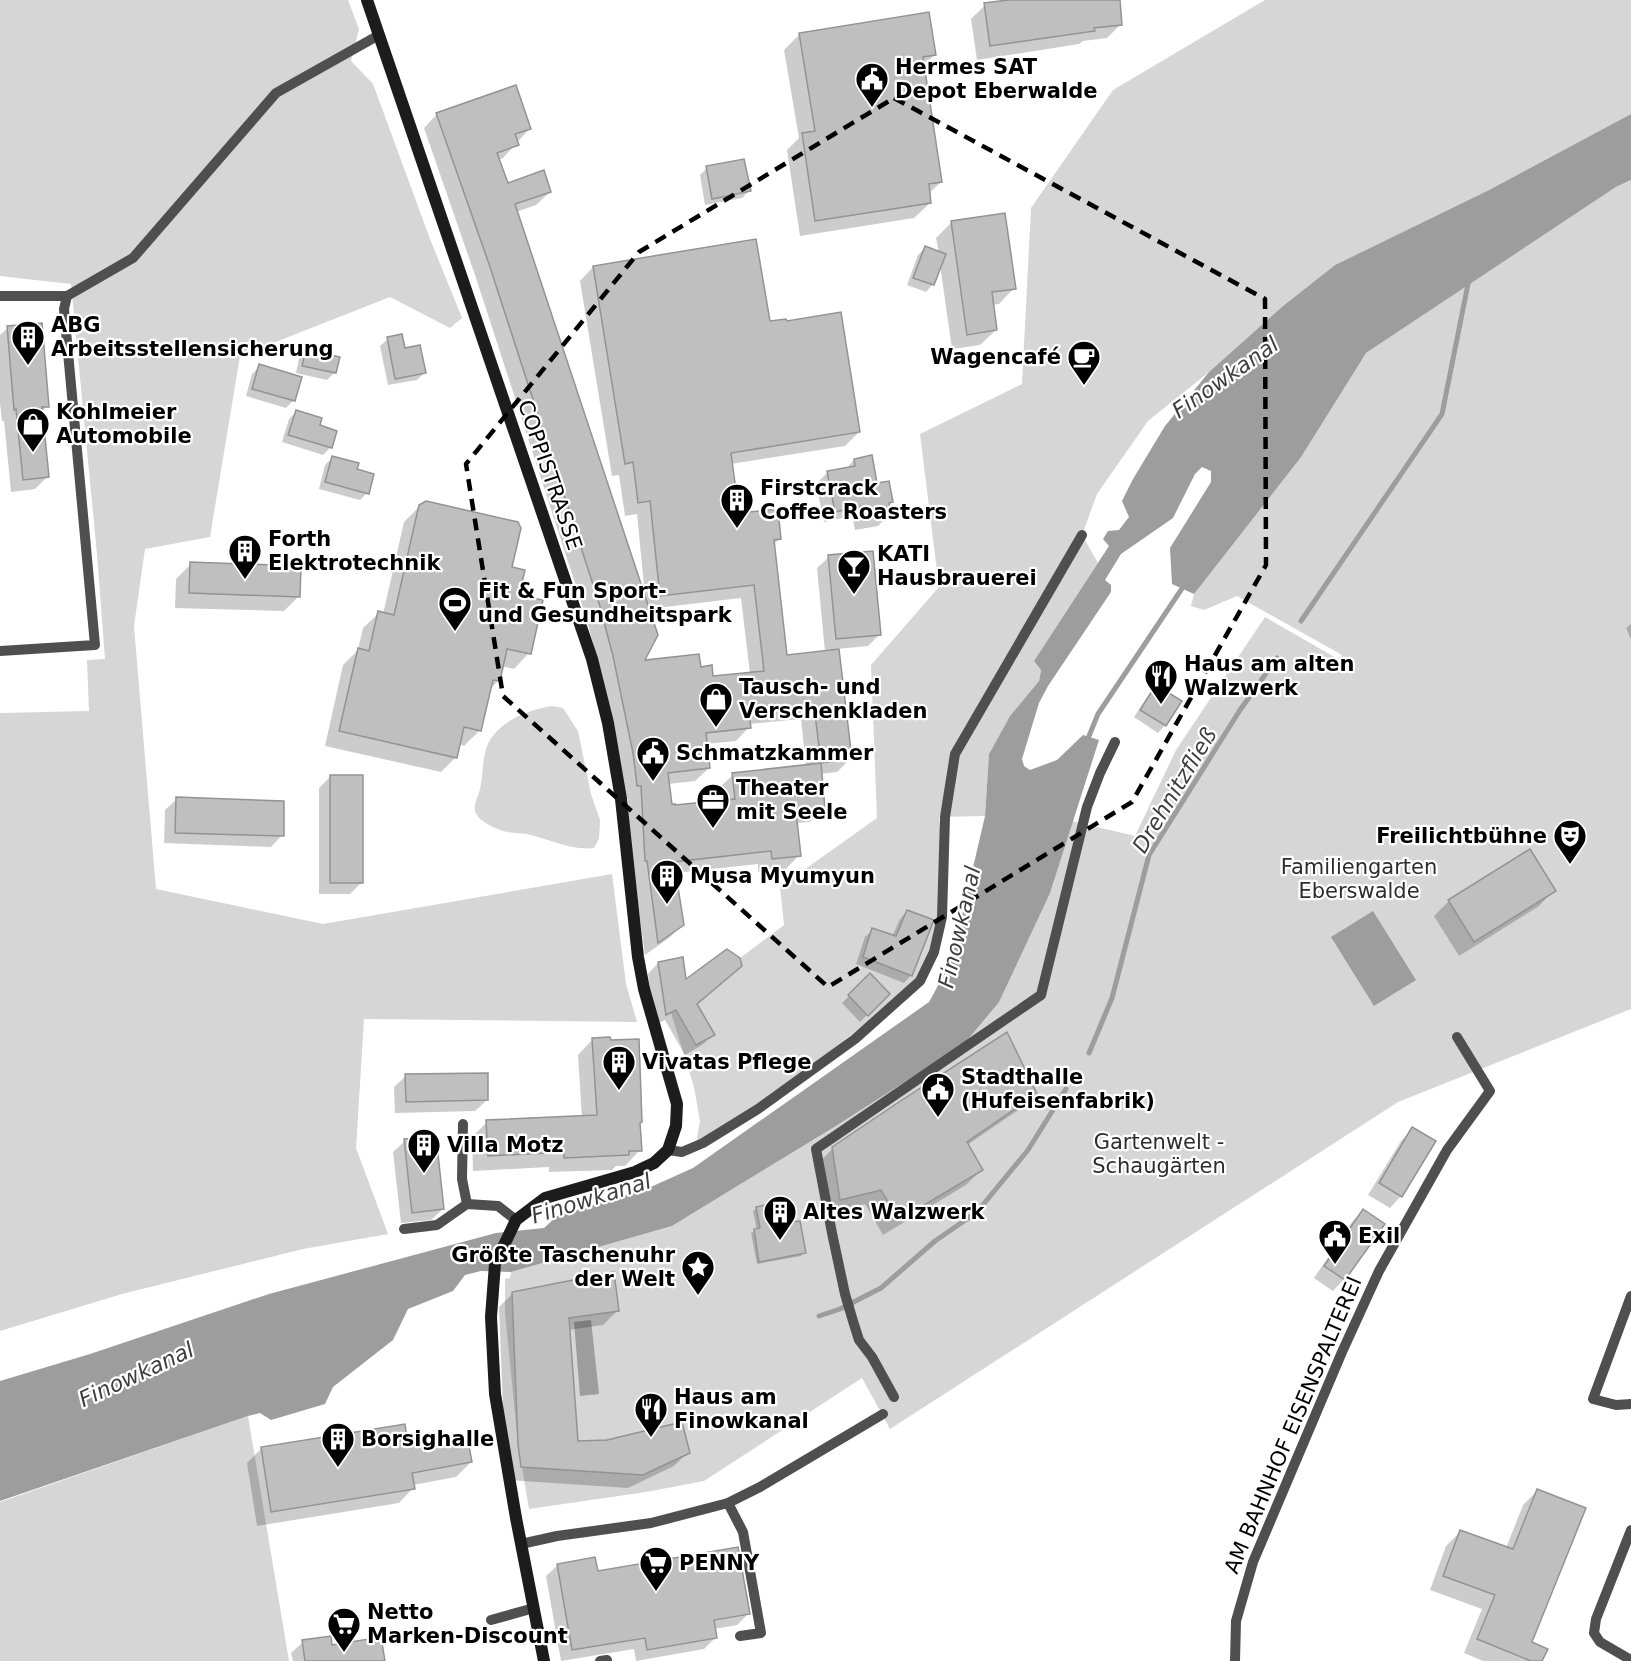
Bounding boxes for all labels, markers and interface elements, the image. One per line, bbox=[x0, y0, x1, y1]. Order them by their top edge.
place label: Hermes SAT Depot Eberwalde bbox=[895, 55, 1098, 103]
public building icon: Hermes SAT Depot Eberwalde bbox=[854, 61, 890, 108]
place label: ABG Arbeitsstellensicherung bbox=[51, 313, 334, 361]
building icon: ABG Arbeitsstellensicherung bbox=[10, 319, 46, 366]
water label: Finowkanal bbox=[1167, 332, 1283, 423]
cafe icon: Wagencafé bbox=[1066, 339, 1102, 386]
place label: Wagencafé bbox=[930, 345, 1061, 369]
street label: COPPISTRASSE bbox=[513, 397, 587, 553]
place label: Kohlmeier Automobile bbox=[56, 400, 192, 448]
shop icon: Kohlmeier Automobile bbox=[15, 406, 51, 453]
place label: Firstcrack Coffee Roasters bbox=[760, 476, 947, 524]
building icon: Firstcrack Coffee Roasters bbox=[719, 482, 755, 529]
place label: Forth Elektrotechnik bbox=[268, 527, 441, 575]
building icon: Forth Elektrotechnik bbox=[227, 533, 263, 580]
place label: KATI Hausbrauerei bbox=[877, 542, 1037, 590]
bar icon: KATI Hausbrauerei bbox=[836, 548, 872, 595]
place label: Fit & Fun Sport- und Gesundheitspark bbox=[478, 579, 733, 627]
sports icon: Fit & Fun Sport- und Gesundheitspark bbox=[437, 585, 473, 632]
place label: Haus am alten Walzwerk bbox=[1184, 652, 1354, 700]
restaurant icon: Haus am alten Walzwerk bbox=[1143, 658, 1179, 705]
place label: Tausch- und Verschenkladen bbox=[739, 675, 927, 723]
shop icon: Tausch- und Verschenkladen bbox=[698, 681, 734, 728]
water label: Drehnitzfließ bbox=[1127, 723, 1222, 857]
public building icon: Schmatzkammer bbox=[635, 735, 671, 782]
place label: Schmatzkammer bbox=[676, 741, 874, 765]
place label: Theater mit Seele bbox=[736, 776, 847, 824]
office icon: Theater mit Seele bbox=[695, 782, 731, 829]
theatre icon: Freilichtbühne bbox=[1552, 818, 1588, 865]
place label: Freilichtbühne bbox=[1376, 824, 1547, 848]
park label: Familiengarten Eberswalde bbox=[1281, 855, 1437, 903]
building icon: Musa Myumyun bbox=[649, 858, 685, 905]
place label: Musa Myumyun bbox=[690, 864, 875, 888]
water label: Finowkanal bbox=[933, 864, 986, 990]
building icon: Vivatas Pflege bbox=[601, 1044, 637, 1091]
place label: Vivatas Pflege bbox=[642, 1050, 811, 1074]
place label: Stadthalle (Hufeisenfabrik) bbox=[961, 1065, 1155, 1113]
public building icon: Stadthalle (Hufeisenfabrik) bbox=[920, 1071, 956, 1118]
building icon: Villa Motz bbox=[406, 1127, 442, 1174]
park label: Gartenwelt - Schaugärten bbox=[1092, 1130, 1226, 1178]
place label: Villa Motz bbox=[447, 1133, 564, 1157]
water label: Finowkanal bbox=[528, 1168, 654, 1229]
building icon: Altes Walzwerk bbox=[762, 1194, 798, 1241]
place label: Altes Walzwerk bbox=[803, 1200, 986, 1224]
public building icon: Exil bbox=[1317, 1218, 1353, 1265]
place label: Exil bbox=[1358, 1224, 1400, 1248]
place label: Größte Taschenuhr der Welt bbox=[451, 1243, 676, 1291]
place icon: Größte Taschenuhr der Welt bbox=[680, 1249, 716, 1296]
street label: AM BAHNHOF EISENSPALTEREI bbox=[1219, 1273, 1367, 1577]
water label: Finowkanal bbox=[75, 1337, 198, 1412]
place label: Haus am Finowkanal bbox=[674, 1385, 809, 1433]
restaurant icon: Haus am Finowkanal bbox=[633, 1391, 669, 1438]
building icon: Borsighalle bbox=[320, 1421, 356, 1468]
place label: Borsighalle bbox=[361, 1427, 494, 1451]
supermarket icon: PENNY bbox=[638, 1545, 674, 1592]
place label: PENNY bbox=[679, 1551, 760, 1575]
place label: Netto Marken-Discount bbox=[367, 1600, 568, 1648]
supermarket icon: Netto Marken-Discount bbox=[326, 1606, 362, 1653]

